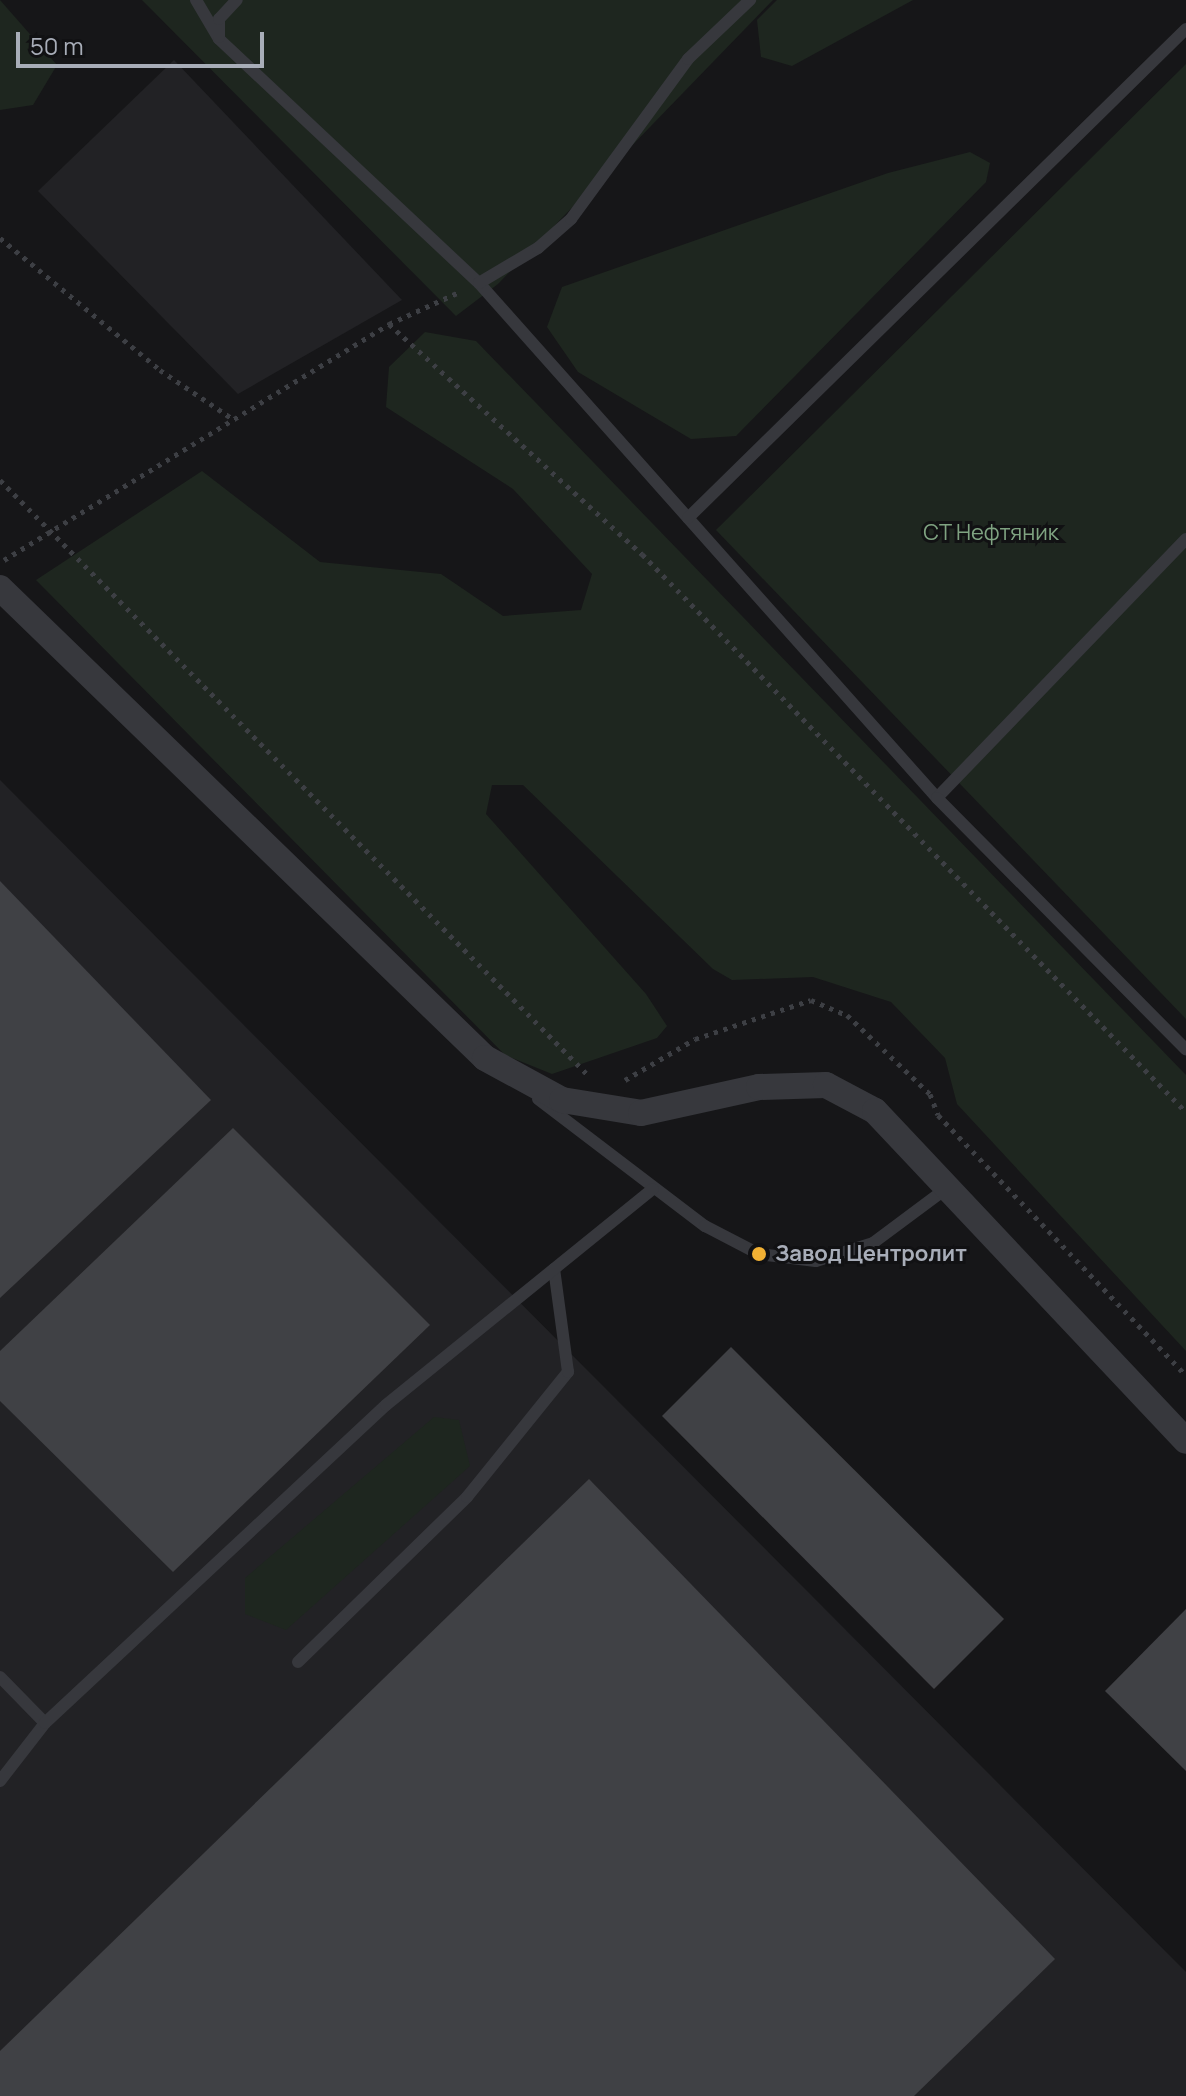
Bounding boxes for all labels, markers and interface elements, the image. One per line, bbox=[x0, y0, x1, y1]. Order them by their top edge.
scale bar bbox=[20, 16, 268, 66]
text: 50 m bbox=[30, 29, 84, 62]
park label: СТ Нефтяник bbox=[923, 520, 1059, 546]
place label: Завод Центролит bbox=[775, 1241, 967, 1267]
marker: Завод Центролит bbox=[750, 1245, 768, 1263]

